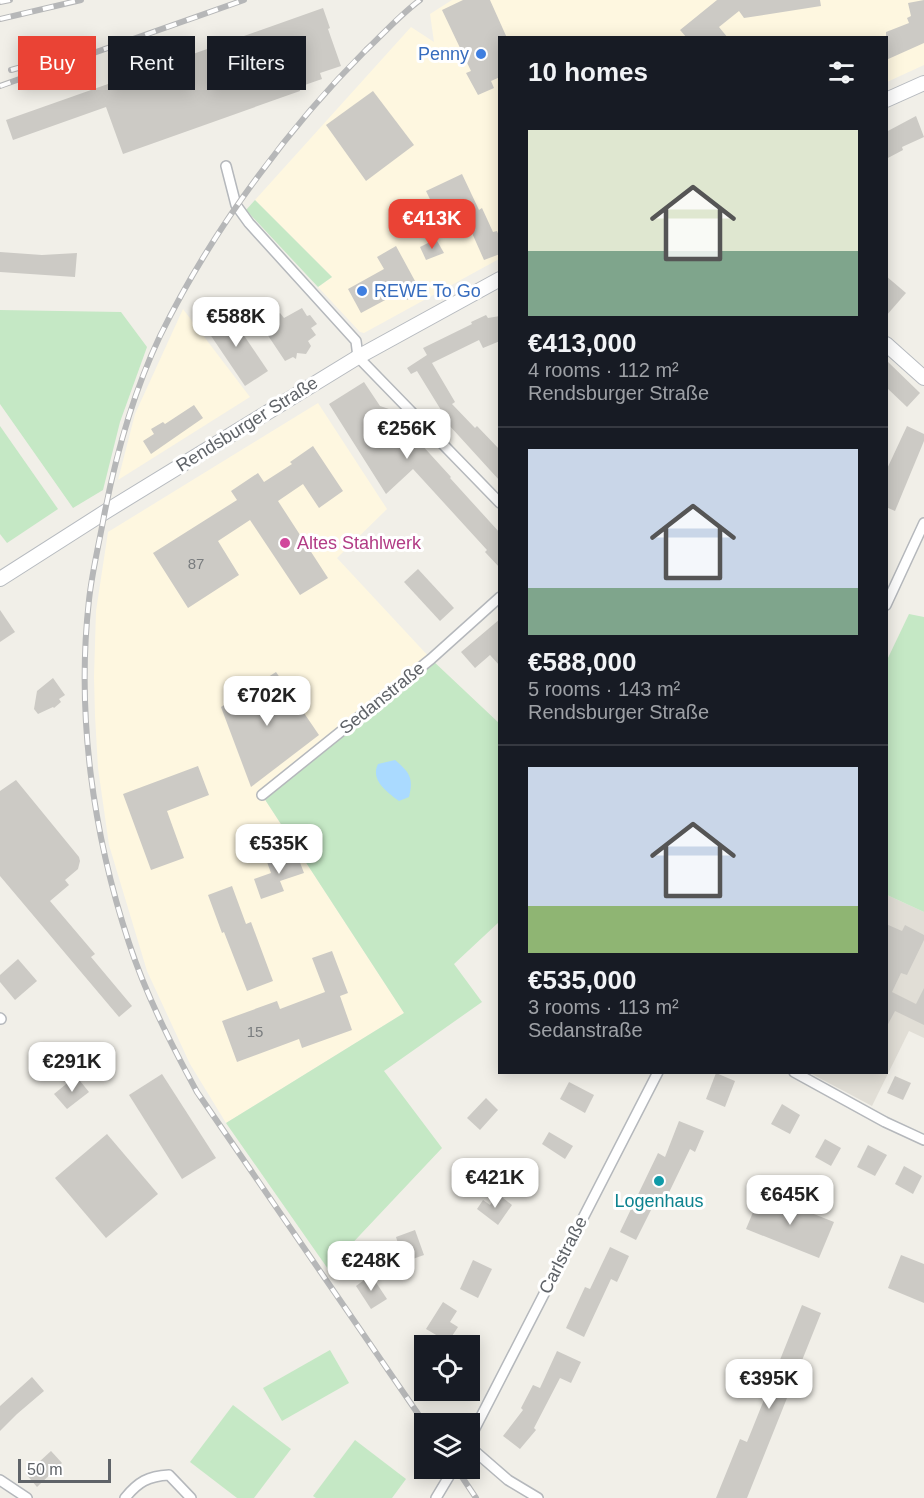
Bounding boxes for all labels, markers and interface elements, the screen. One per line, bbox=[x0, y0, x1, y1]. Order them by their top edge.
chip: Buy bbox=[18, 36, 96, 90]
chip: Rent bbox=[108, 36, 195, 90]
chip: Filters bbox=[207, 36, 306, 90]
place label: Penny bbox=[418, 44, 469, 64]
marker: Penny bbox=[474, 47, 488, 61]
icon: filters bbox=[825, 56, 858, 89]
text: 10 homes bbox=[528, 57, 648, 87]
icon: home bbox=[639, 169, 747, 277]
pin: €413K bbox=[390, 199, 474, 250]
text: €413K bbox=[403, 207, 461, 229]
place label: REWE To Go bbox=[374, 281, 481, 301]
marker: REWE To Go bbox=[355, 284, 369, 298]
pin: €588K bbox=[194, 297, 278, 348]
text: €588K bbox=[207, 305, 265, 327]
text: €413,000 bbox=[528, 328, 636, 358]
text: 4 rooms · 112 m² bbox=[528, 359, 679, 381]
street label: Rendsburger Straße bbox=[173, 372, 321, 476]
text: Rendsburger Straße bbox=[528, 382, 709, 404]
pin: €256K bbox=[365, 409, 449, 460]
text: €256K bbox=[378, 417, 436, 439]
icon: home bbox=[639, 488, 747, 596]
place label: Altes Stahlwerk bbox=[297, 533, 422, 553]
marker: Altes Stahlwerk bbox=[278, 536, 292, 550]
house number: 87 bbox=[188, 555, 204, 572]
text: €588,000 bbox=[528, 647, 636, 677]
street label: Sedanstraße bbox=[336, 658, 428, 738]
pin: €702K bbox=[225, 676, 309, 727]
text: 5 rooms · 143 m² bbox=[528, 678, 680, 700]
text: €702K bbox=[238, 684, 296, 706]
text: Rendsburger Straße bbox=[528, 701, 709, 723]
icon: home bbox=[639, 806, 747, 914]
pin: €535K bbox=[237, 824, 321, 875]
text: €535K bbox=[250, 832, 308, 854]
text: €535,000 bbox=[528, 965, 636, 995]
text: 3 rooms · 113 m² bbox=[528, 996, 679, 1018]
text: Sedanstraße bbox=[528, 1019, 643, 1041]
house number: 15 bbox=[247, 1023, 263, 1040]
pin: €291K bbox=[30, 1042, 114, 1093]
text: €291K bbox=[43, 1050, 101, 1072]
pin: €421K bbox=[453, 1158, 537, 1209]
text: €421K bbox=[466, 1166, 524, 1188]
marker: Logenhaus bbox=[652, 1174, 666, 1188]
pin: €645K bbox=[748, 1175, 832, 1226]
text: €645K bbox=[761, 1183, 819, 1205]
place label: Logenhaus bbox=[614, 1191, 704, 1211]
street label: Carlstraße bbox=[535, 1213, 591, 1297]
pin: €248K bbox=[329, 1241, 413, 1292]
text: €248K bbox=[342, 1249, 400, 1271]
map controls bbox=[414, 1335, 480, 1479]
button: locate bbox=[414, 1335, 480, 1401]
pin: €395K bbox=[727, 1359, 811, 1410]
text: €395K bbox=[740, 1367, 798, 1389]
button: layers bbox=[414, 1413, 480, 1479]
scale bar bbox=[18, 1456, 111, 1484]
text: 50 m bbox=[27, 1461, 63, 1478]

